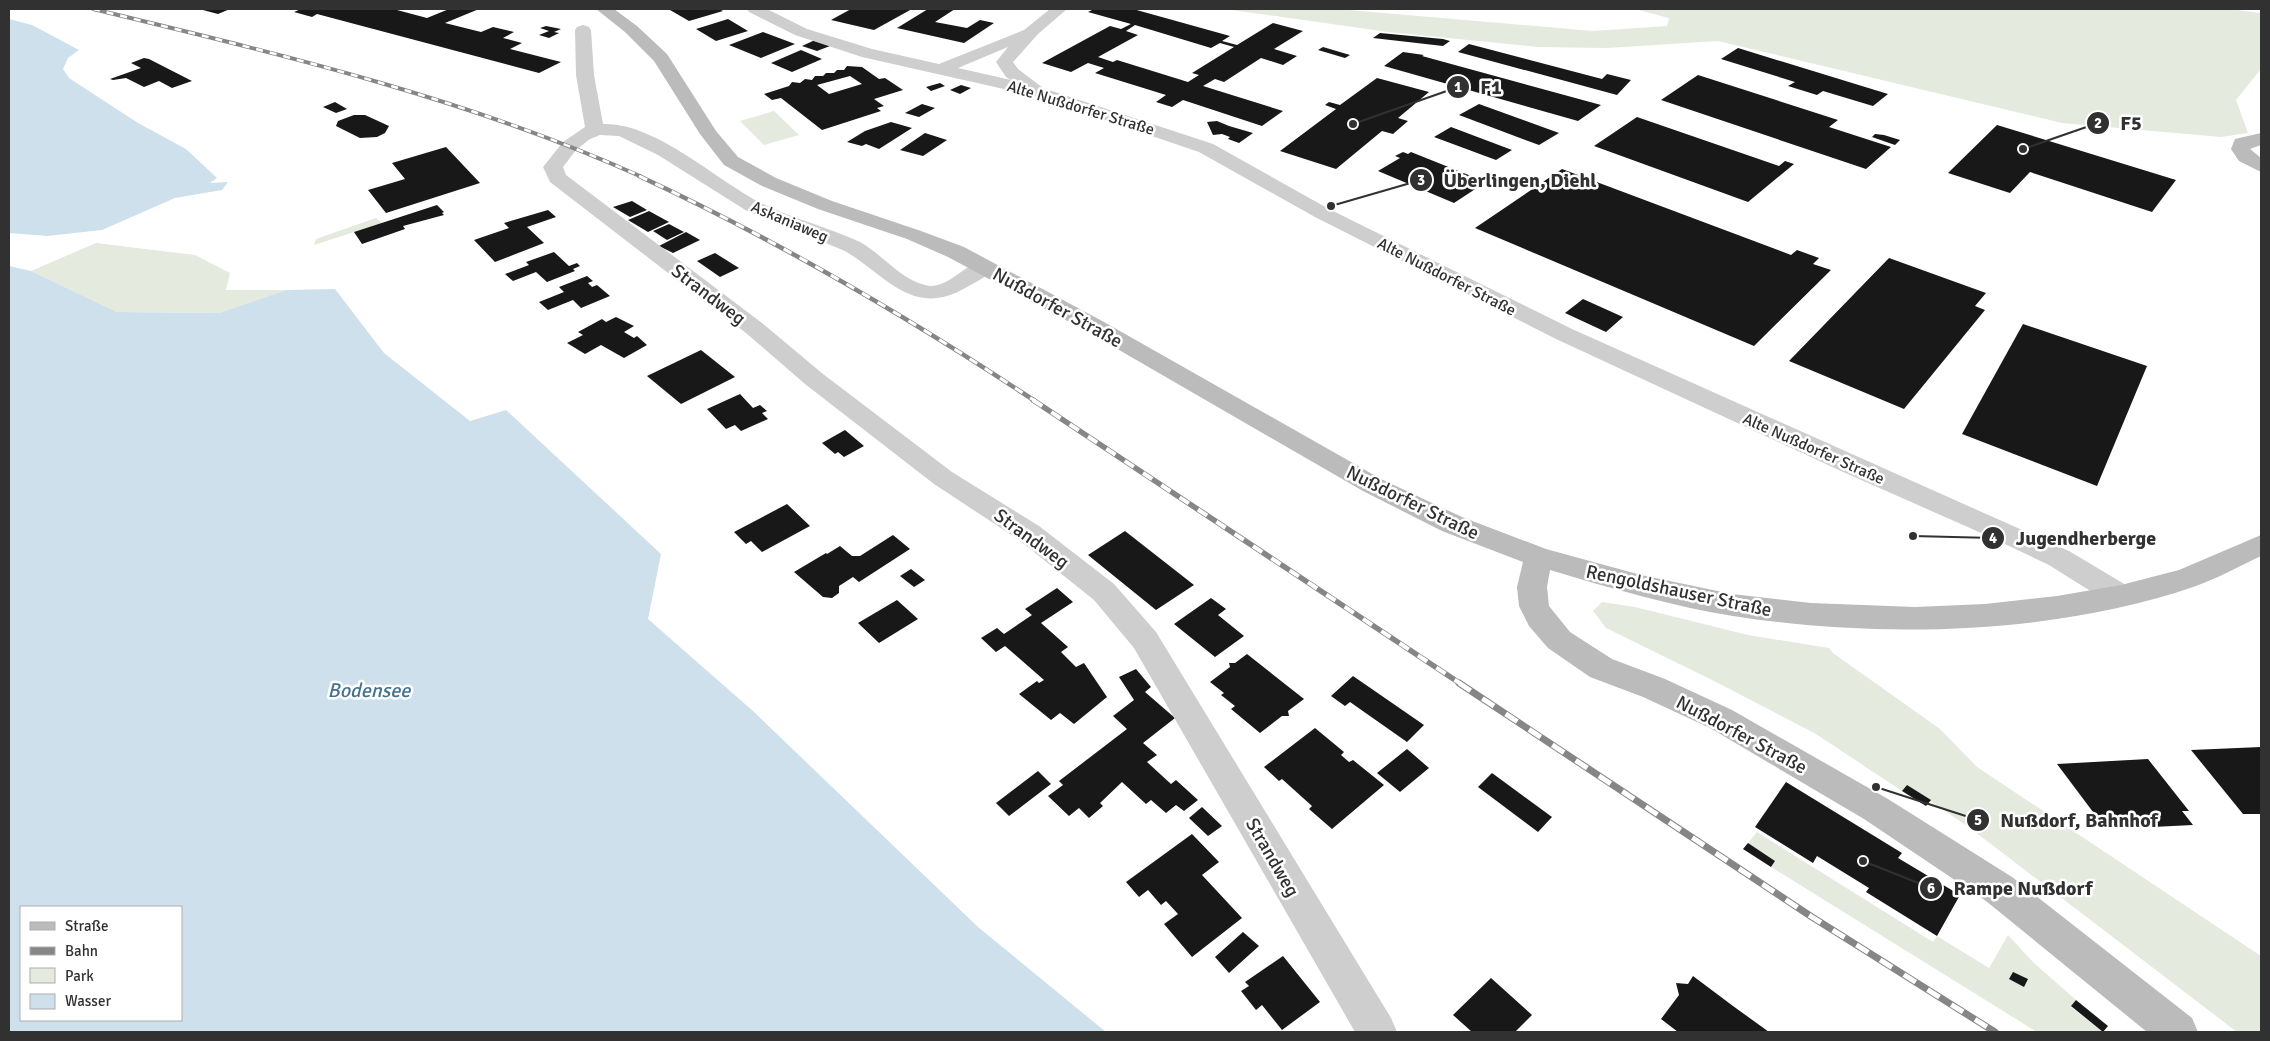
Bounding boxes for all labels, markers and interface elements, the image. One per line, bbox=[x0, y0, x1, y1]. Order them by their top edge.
callout: F1 bbox=[1446, 69, 1512, 104]
text: F1 bbox=[1480, 75, 1502, 100]
street label: Alte Nußdorfer Straße bbox=[1005, 76, 1157, 140]
text: 1 bbox=[1454, 78, 1462, 96]
callout: F5 bbox=[2085, 106, 2152, 141]
text: F5 bbox=[2120, 111, 2142, 136]
text: 2 bbox=[2094, 114, 2102, 132]
callout: Überlingen, Diehl bbox=[1408, 162, 1606, 197]
text: Überlingen, Diehl bbox=[1443, 168, 1597, 193]
text: 3 bbox=[1417, 171, 1425, 189]
street label: Askaniaweg bbox=[748, 197, 831, 247]
street label: Alte Nußdorfer Straße bbox=[1374, 233, 1519, 321]
street label: Strandweg bbox=[666, 259, 750, 331]
street label: Nußdorfer Straße bbox=[988, 262, 1127, 353]
street label: Alte Nußdorfer Straße bbox=[1740, 409, 1888, 489]
street label: Nußdorfer Straße bbox=[1342, 460, 1483, 545]
street label: Strandweg bbox=[989, 503, 1074, 574]
callout: Jugendherberge bbox=[1981, 520, 2166, 555]
text: Jugendherberge bbox=[2016, 526, 2156, 551]
text: 4 bbox=[1989, 529, 1997, 547]
street label: Rengoldshauser Straße bbox=[1584, 560, 1774, 622]
water label: Bodensee bbox=[328, 678, 411, 703]
street label: Nußdorfer Straße bbox=[1672, 690, 1811, 779]
callout: Nußdorf, Bahnhof bbox=[1965, 802, 2168, 837]
text: Nußdorf, Bahnhof bbox=[2000, 808, 2160, 833]
text: 5 bbox=[1974, 811, 1982, 829]
street label: Strandweg bbox=[1240, 814, 1304, 901]
callout: Rampe Nußdorf bbox=[1919, 870, 2103, 905]
text: Rampe Nußdorf bbox=[1954, 876, 2094, 901]
text: 6 bbox=[1927, 879, 1935, 897]
legend bbox=[20, 906, 182, 1021]
text: Straße bbox=[65, 917, 109, 935]
text: Bahn bbox=[65, 942, 98, 960]
text: Park bbox=[65, 967, 94, 985]
text: Wasser bbox=[65, 992, 111, 1010]

